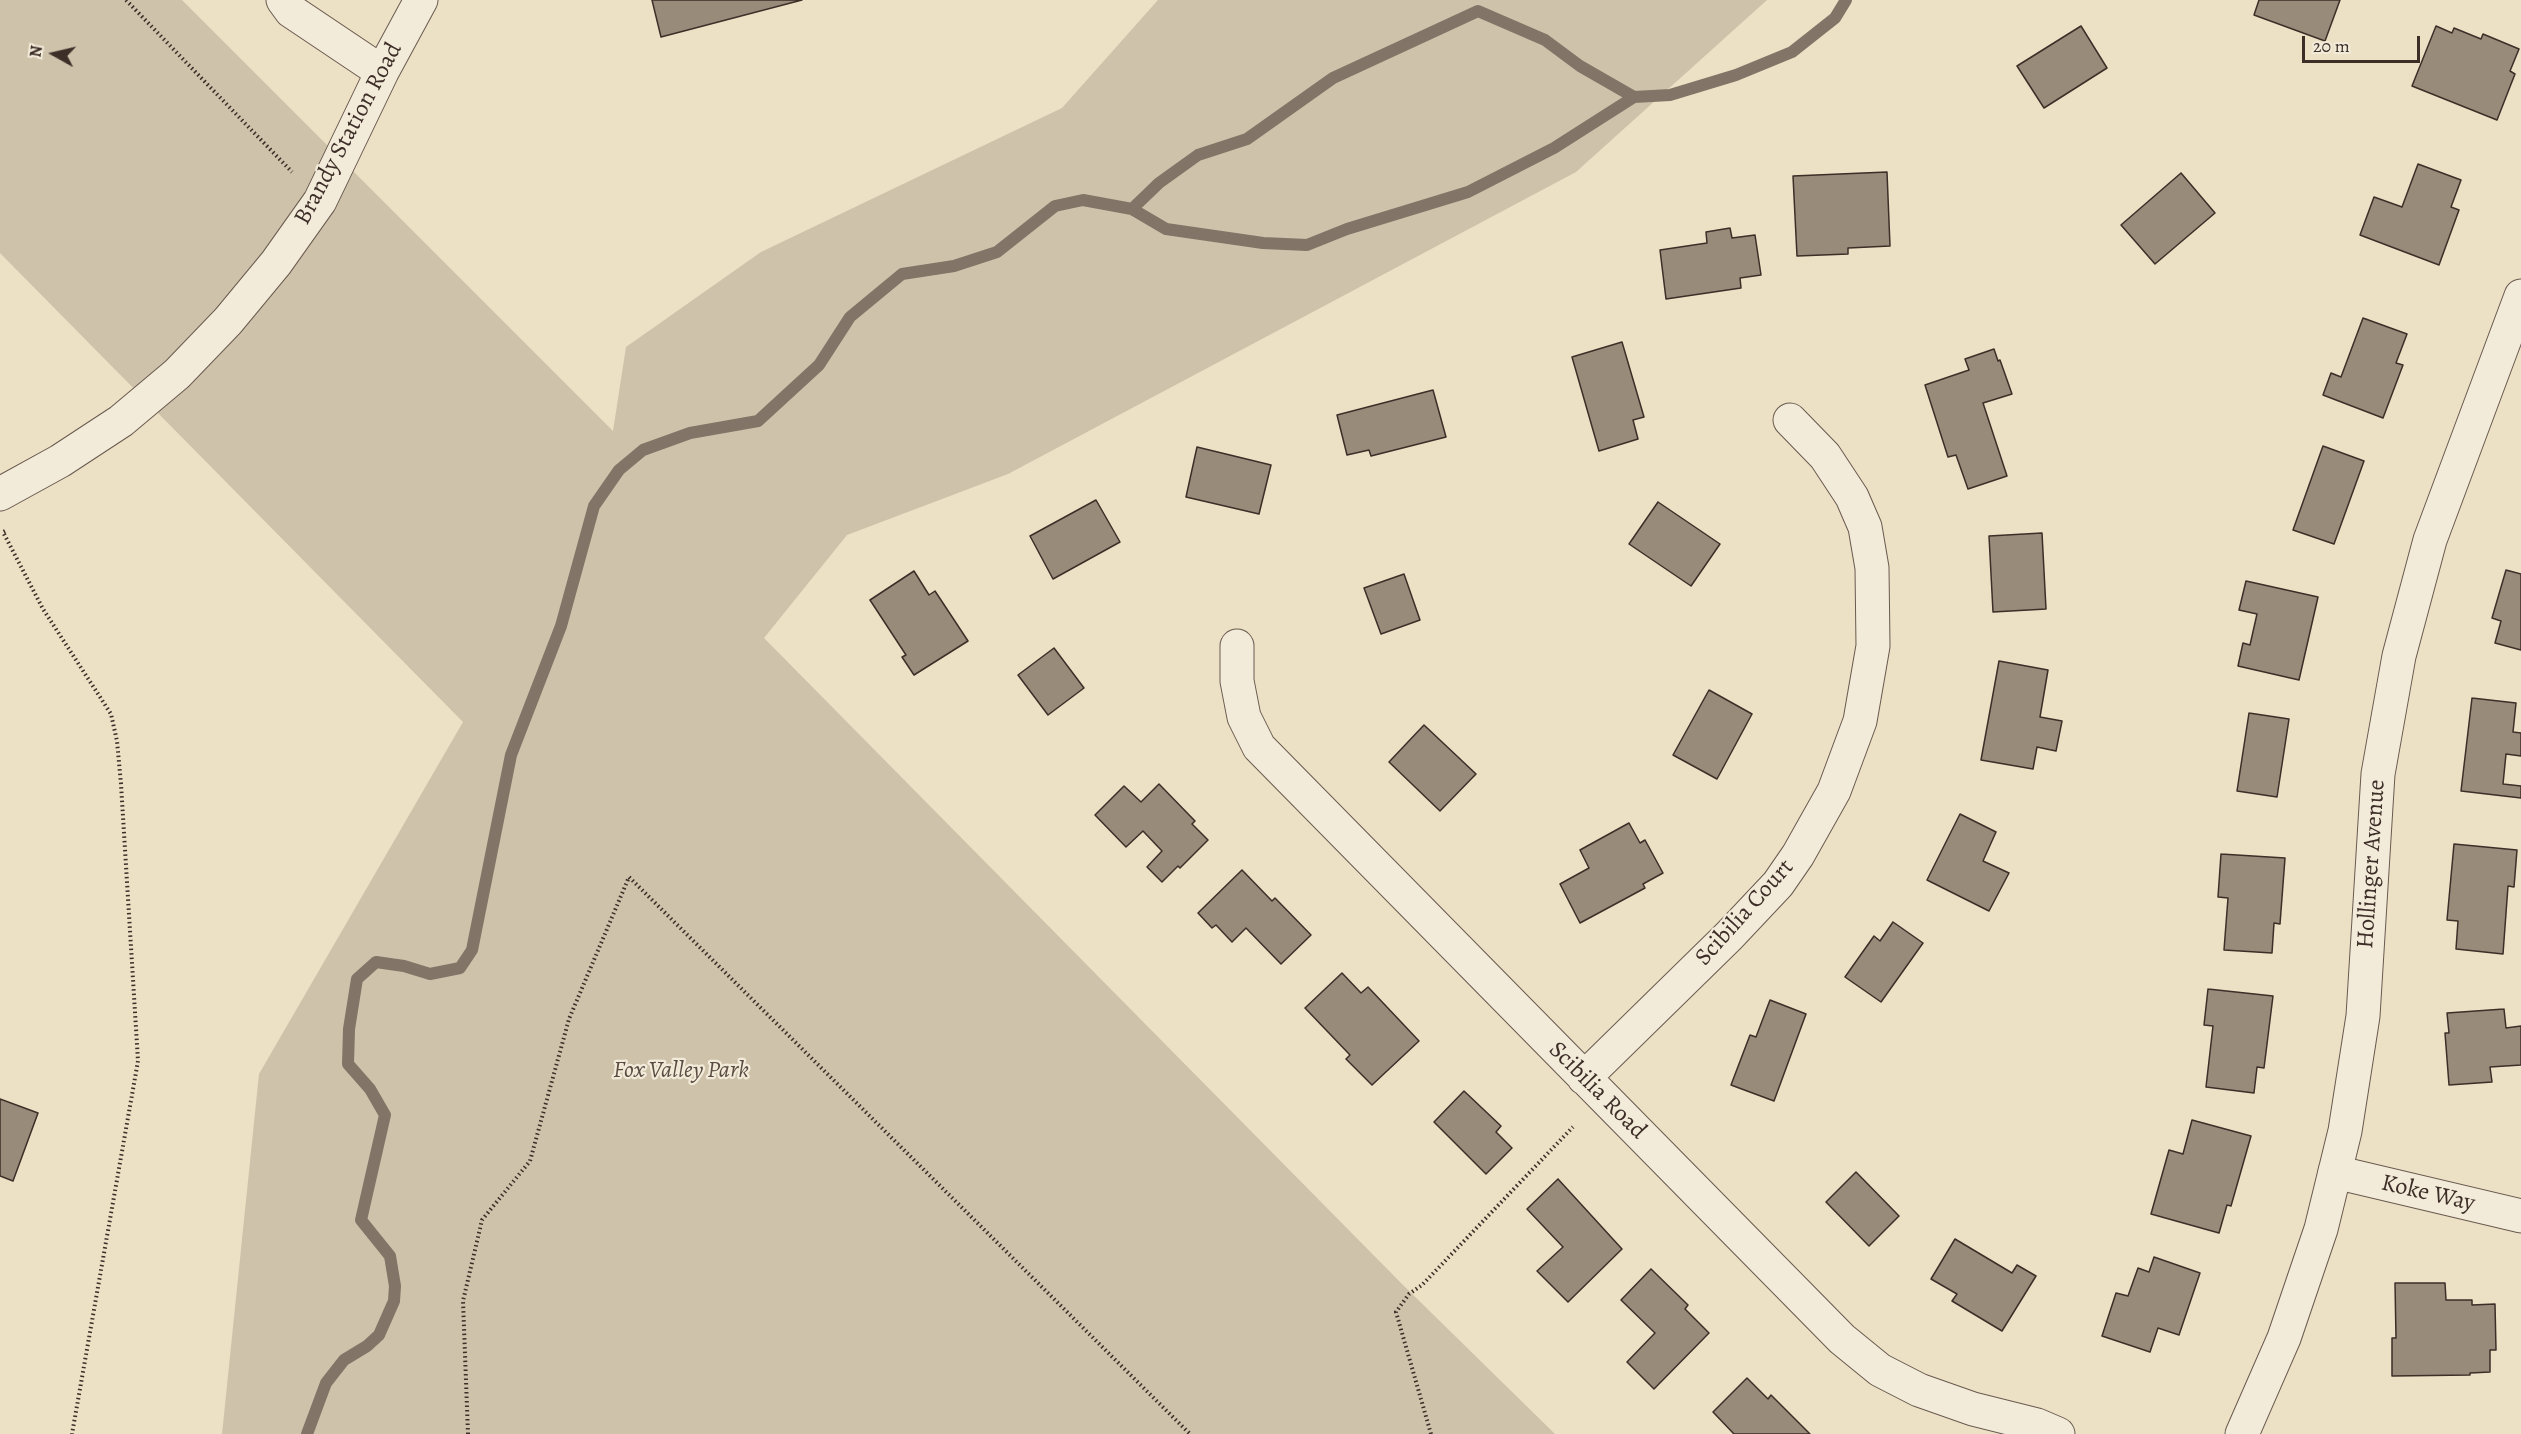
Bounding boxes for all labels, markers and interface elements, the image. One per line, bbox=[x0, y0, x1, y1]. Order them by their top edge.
north arrow bbox=[24, 24, 84, 84]
scale bar bbox=[2305, 24, 2424, 62]
text: 20 m bbox=[2313, 34, 2350, 58]
street label: Brandy Station Road bbox=[289, 38, 409, 230]
text: N bbox=[24, 44, 48, 59]
street label: Hollinger Avenue bbox=[2352, 779, 2392, 949]
street label: Scibilia Court bbox=[1690, 854, 1800, 972]
street label: Scibilia Road bbox=[1542, 1036, 1652, 1146]
park label: Fox Valley Park bbox=[613, 1057, 749, 1085]
street label: Koke Way bbox=[2378, 1169, 2478, 1219]

